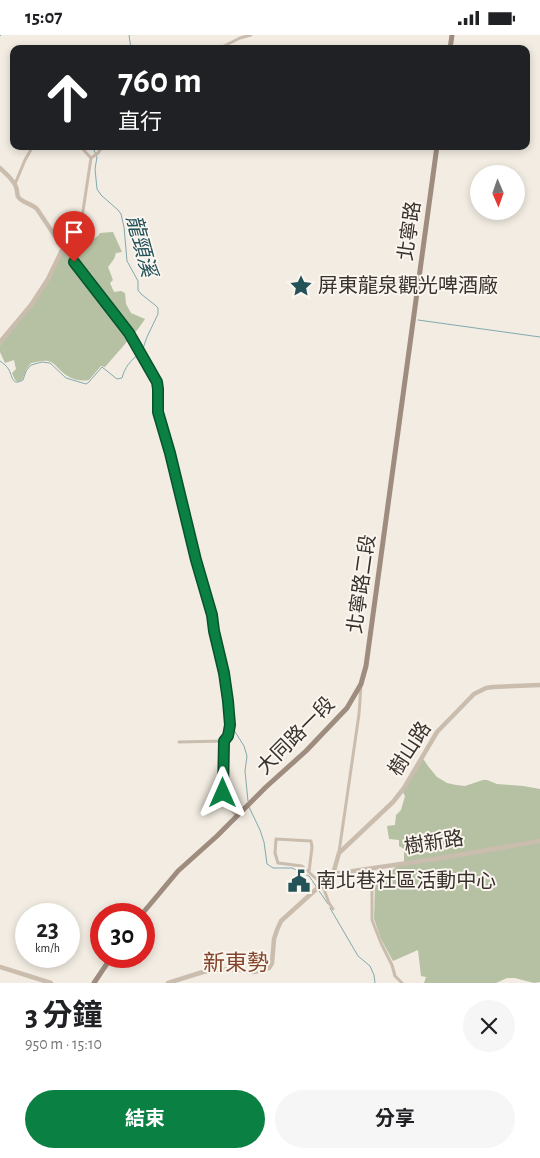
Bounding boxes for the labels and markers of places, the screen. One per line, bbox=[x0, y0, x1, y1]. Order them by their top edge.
pin bbox=[53, 211, 95, 262]
place icon: 屏東龍泉觀光啤酒廠 bbox=[288, 273, 314, 299]
place label: 屏東龍泉觀光啤酒廠 bbox=[318, 274, 498, 296]
public building icon: 南北巷社區活動中心 bbox=[286, 868, 312, 894]
place label: 南北巷社區活動中心 bbox=[316, 870, 496, 891]

